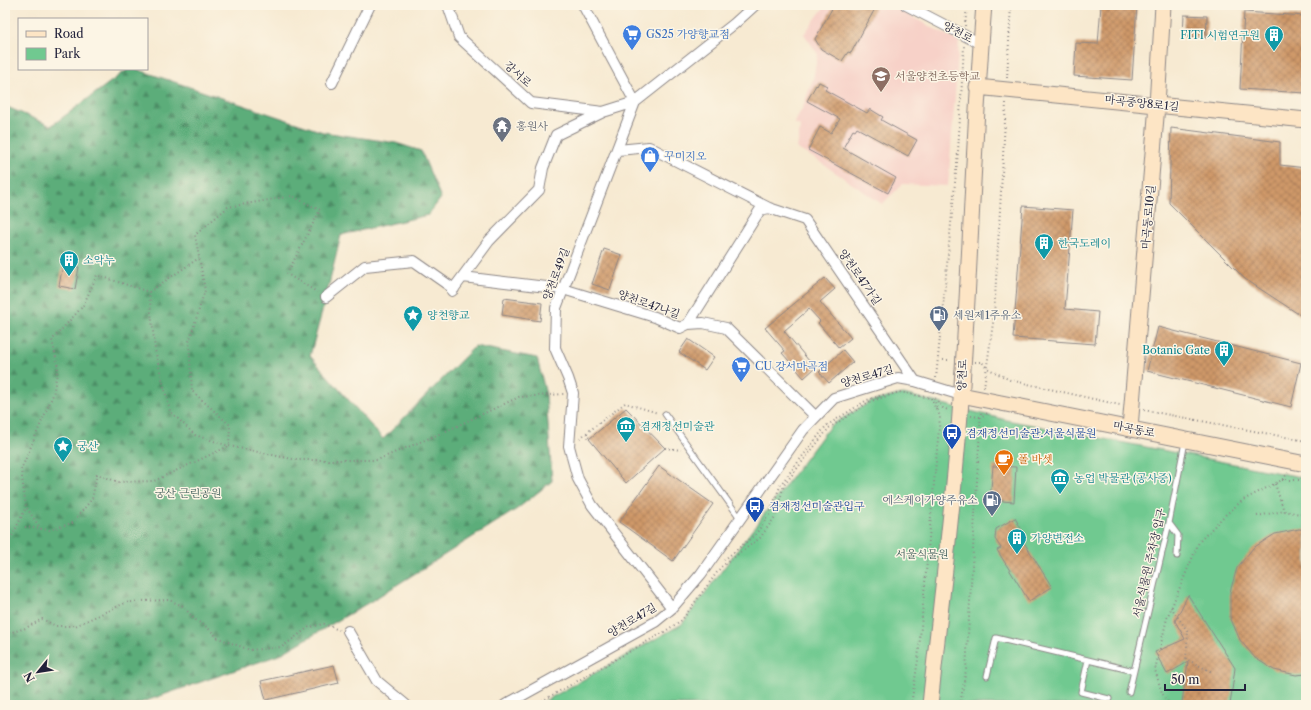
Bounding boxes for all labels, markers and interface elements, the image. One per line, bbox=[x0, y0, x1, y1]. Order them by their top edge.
legend bbox=[18, 18, 148, 70]
street label: 양천로 bbox=[941, 18, 976, 46]
supermarket icon: GS25 가양향교점 bbox=[621, 23, 643, 51]
building icon: FITI 시험연구원 bbox=[1263, 24, 1285, 52]
text: Road bbox=[54, 26, 84, 41]
place label: GS25 가양향교점 bbox=[646, 27, 730, 41]
place label: FITI 시험연구원 bbox=[1180, 28, 1260, 42]
text: Park bbox=[54, 46, 81, 61]
street label: 강서로 bbox=[501, 58, 535, 90]
school or university icon: 서울양천초등학교 bbox=[870, 65, 892, 93]
place label: 서울양천초등학교 bbox=[895, 69, 980, 83]
street label: 마곡중앙8로1길 bbox=[1104, 92, 1180, 114]
temple icon: 홍원사 bbox=[491, 115, 513, 143]
place label: 홍원사 bbox=[516, 119, 548, 133]
shop icon: 꾸미지오 bbox=[639, 145, 661, 173]
place label: 꾸미지오 bbox=[664, 149, 707, 163]
street label: 마곡동로10길 bbox=[1138, 184, 1158, 250]
building icon: 한국도레이 bbox=[1033, 232, 1055, 260]
place label: 한국도레이 bbox=[1058, 236, 1111, 250]
street label: 양천로49길 bbox=[540, 246, 572, 302]
street label: 양천로47가길 bbox=[836, 246, 884, 308]
building icon: 소악누 bbox=[58, 249, 80, 277]
place label: 소악누 bbox=[83, 253, 115, 267]
street label: 양천로47나길 bbox=[616, 287, 682, 321]
place icon: 양천향교 bbox=[402, 304, 424, 332]
fuel station icon: 세원제1주유소 bbox=[928, 304, 950, 332]
place label: 양천향교 bbox=[427, 308, 470, 322]
place label: 세원제1주유소 bbox=[953, 308, 1022, 322]
building icon: Botanic Gate bbox=[1213, 339, 1235, 367]
place label: Botanic Gate bbox=[1142, 343, 1210, 357]
supermarket icon: CU 강서마곡점 bbox=[730, 355, 752, 383]
street label: 양천로 bbox=[954, 358, 970, 391]
place label: CU 강서마곡점 bbox=[755, 359, 828, 373]
street label: 양천로47길 bbox=[839, 362, 895, 390]
museum icon: 겸재정선미술관 bbox=[615, 415, 637, 443]
street label: 마곡동로 bbox=[1112, 418, 1157, 440]
place label: 겸재정선미술관 bbox=[640, 419, 715, 433]
bus stop icon: 겸재정선미술관.서울식물원 bbox=[941, 422, 963, 450]
place label: 겸재정선미술관.서울식물원 bbox=[966, 426, 1096, 440]
place icon: 궁산 bbox=[52, 435, 74, 463]
place label: 궁산 bbox=[77, 439, 99, 453]
cafe icon: 폴 바셋 bbox=[993, 448, 1015, 476]
place label: 폴 바셋 bbox=[1018, 452, 1053, 466]
museum icon: 농업 박물관 (공사중) bbox=[1049, 467, 1071, 495]
place label: 농업 박물관 (공사중) bbox=[1074, 471, 1172, 485]
park label: 궁산 근린공원 bbox=[155, 486, 221, 500]
fuel station icon: 에스케이가양주유소 bbox=[981, 489, 1003, 517]
place label: 에스케이가양주유소 bbox=[882, 493, 978, 507]
bus stop icon: 겸재정선미술관입구 bbox=[744, 495, 766, 523]
place label: 겸재정선미술관입구 bbox=[769, 499, 865, 513]
street label: 서울식물원 주차장 입구 bbox=[1130, 506, 1169, 619]
building icon: 가양변전소 bbox=[1006, 527, 1028, 555]
place label: 가양변전소 bbox=[1031, 531, 1085, 545]
park label: 서울식물원 bbox=[895, 547, 949, 561]
street label: 양천로47길 bbox=[605, 600, 659, 640]
north arrow bbox=[18, 652, 58, 692]
scale bar bbox=[1165, 666, 1245, 692]
text: N bbox=[21, 669, 38, 685]
text: 50 m bbox=[1171, 672, 1200, 687]

